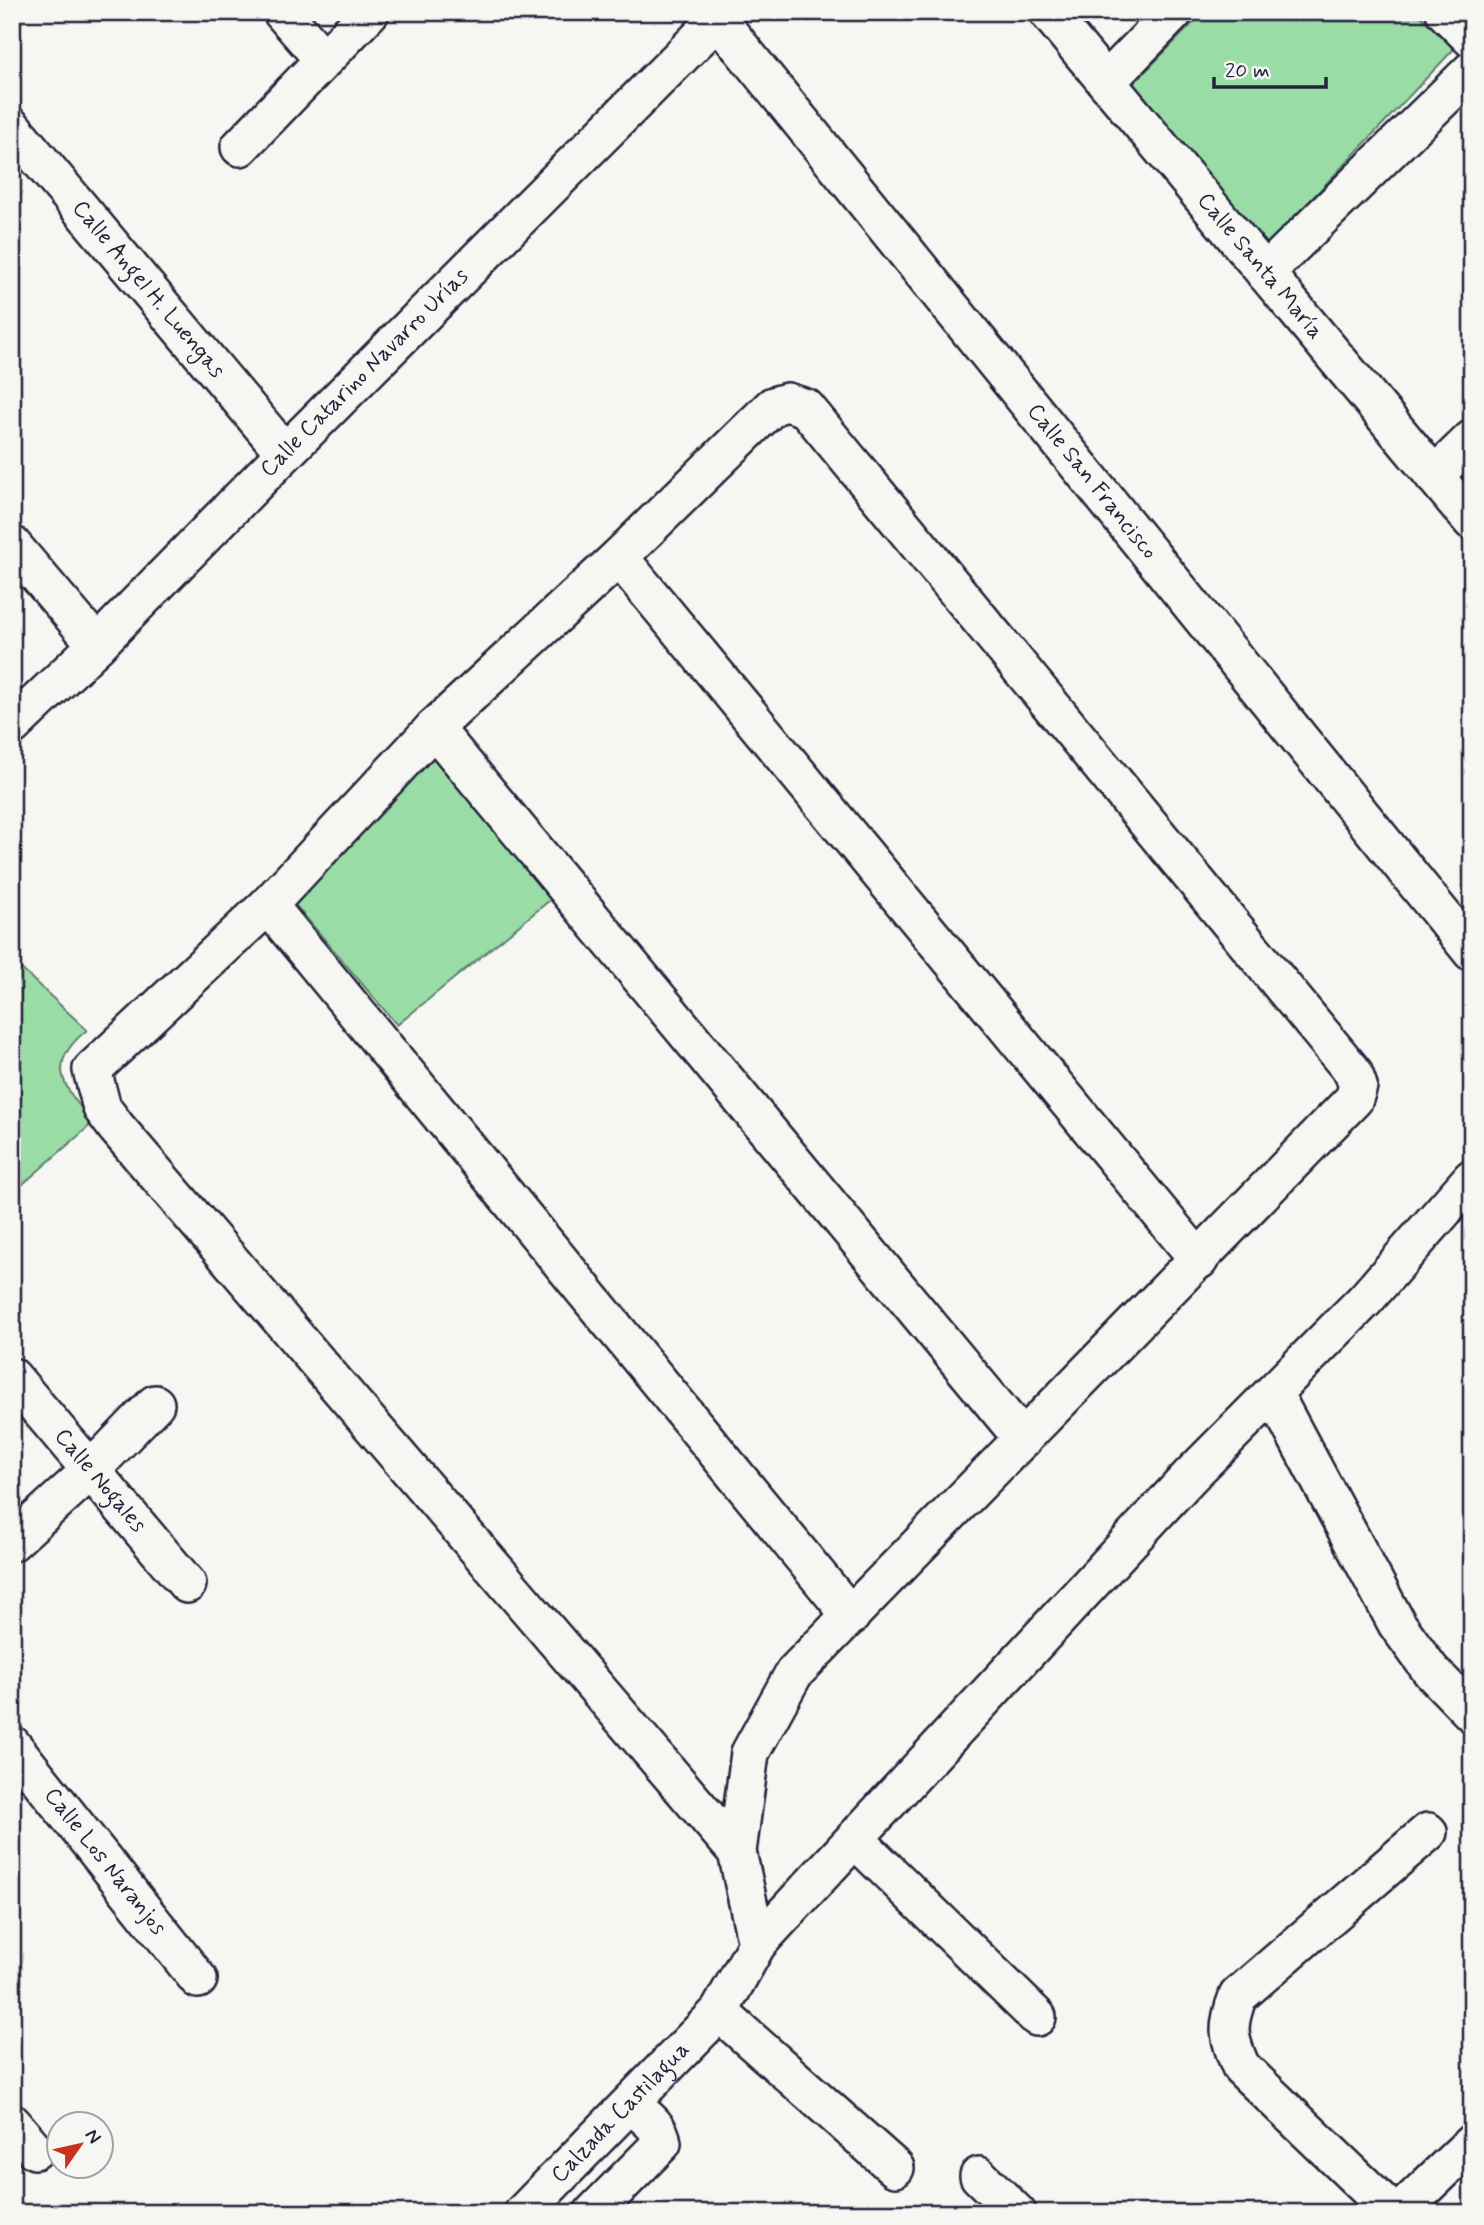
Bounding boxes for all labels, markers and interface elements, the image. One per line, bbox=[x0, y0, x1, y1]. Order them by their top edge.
scale bar bbox=[1214, 46, 1326, 90]
text: 20 m bbox=[1225, 57, 1270, 85]
street label: Calle Santa María bbox=[1190, 187, 1330, 346]
street label: Calle Angel H. Luengas bbox=[65, 194, 231, 385]
street label: Calle Catarino Navarro Urías bbox=[254, 262, 476, 484]
street label: Calle San Francisco bbox=[1020, 398, 1164, 566]
street label: Calle Nogales bbox=[47, 1422, 152, 1539]
street label: Calle Los Naranjos bbox=[37, 1782, 173, 1942]
street label: Calzada Castilagua bbox=[545, 2035, 697, 2190]
north arrow bbox=[46, 2110, 116, 2180]
text: N bbox=[79, 2124, 107, 2149]

